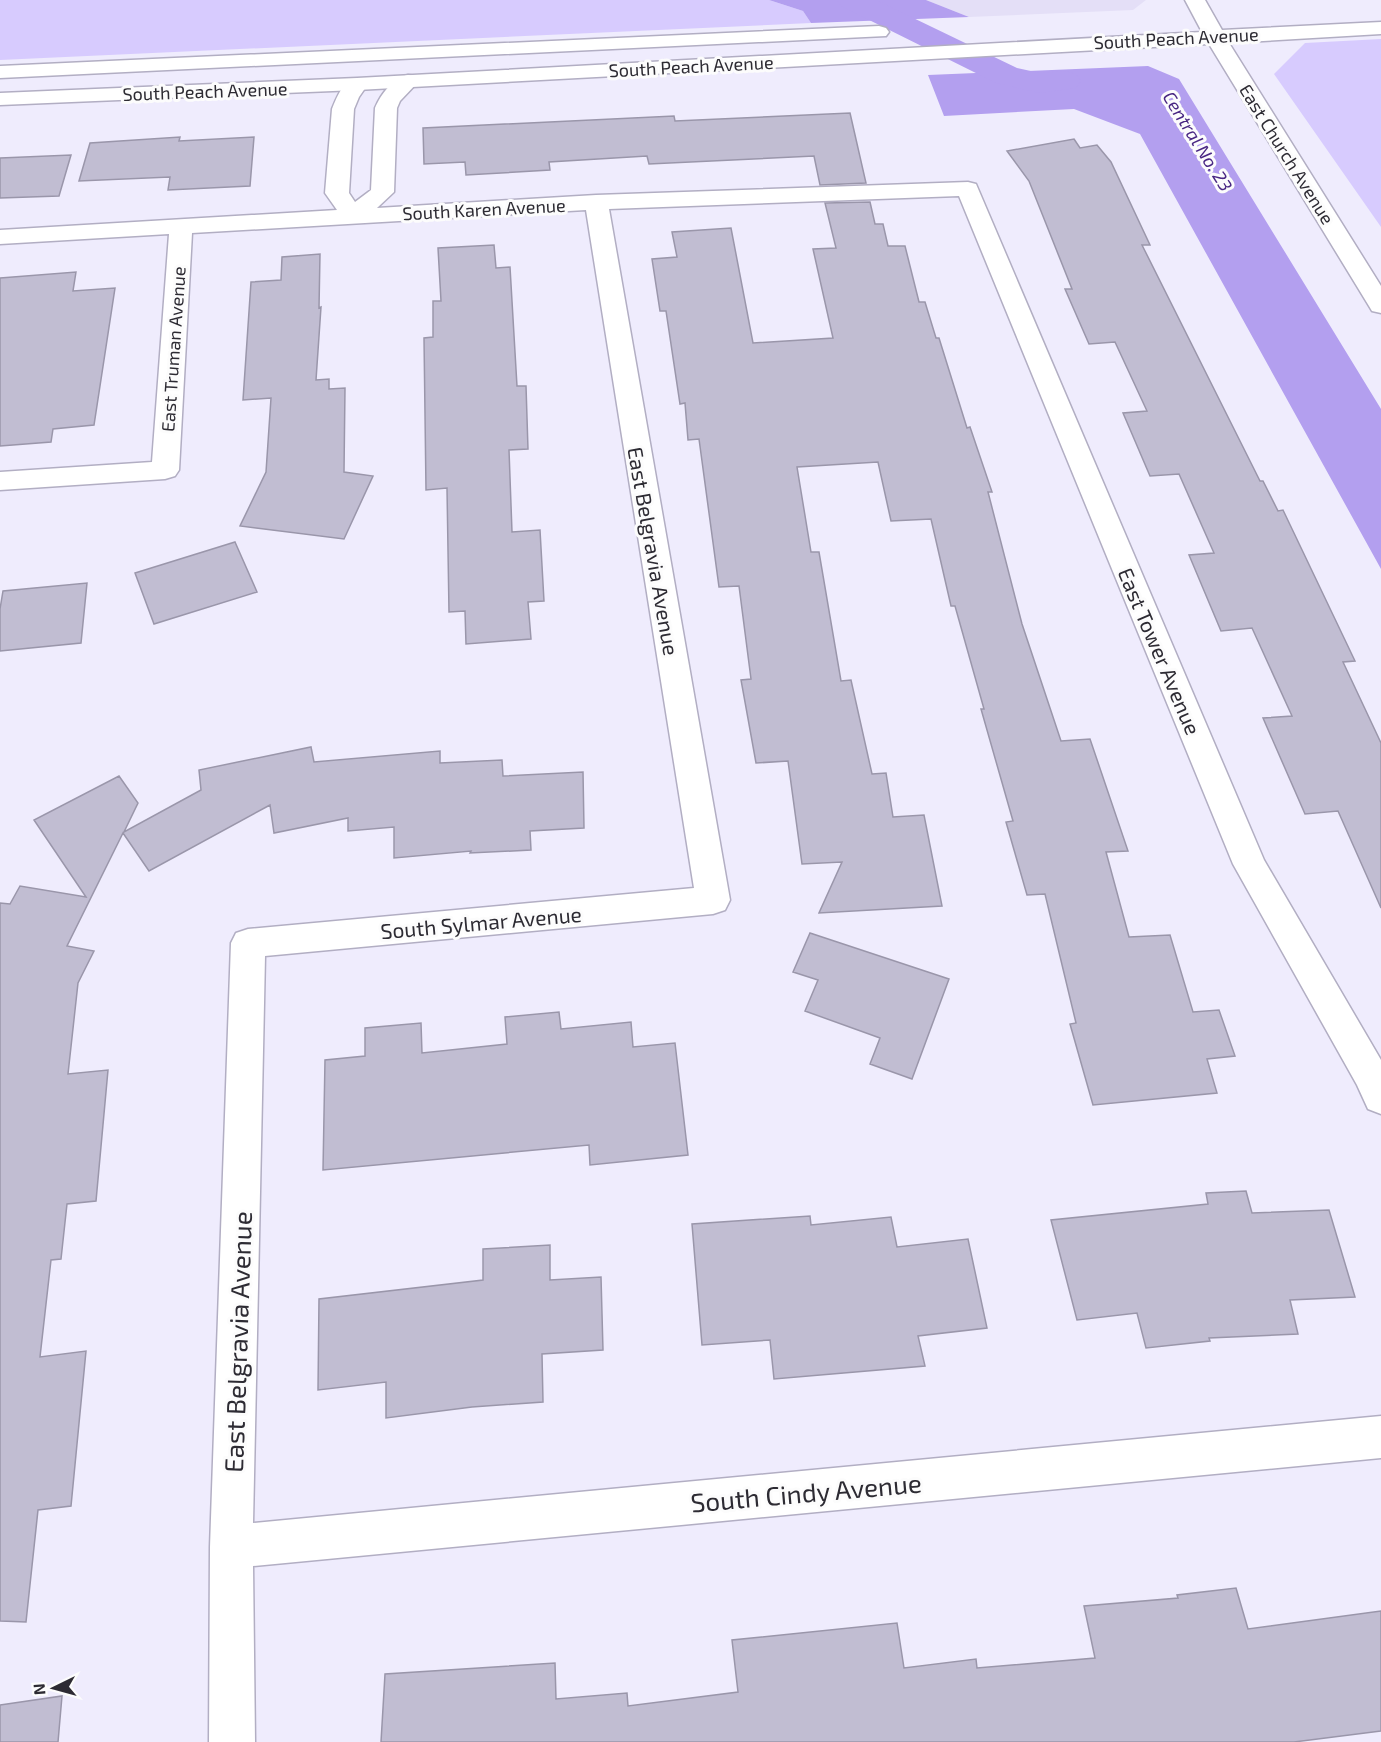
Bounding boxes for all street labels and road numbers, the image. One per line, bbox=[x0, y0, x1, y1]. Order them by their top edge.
street label: South Peach Avenue bbox=[1093, 23, 1259, 53]
street label: South Peach Avenue bbox=[608, 51, 774, 81]
street label: South Peach Avenue bbox=[122, 77, 288, 105]
street label: East Church Avenue bbox=[1235, 80, 1339, 228]
street label: South Karen Avenue bbox=[402, 194, 566, 224]
street label: East Truman Avenue bbox=[156, 266, 190, 432]
street label: East Belgravia Avenue bbox=[623, 445, 685, 657]
street label: East Tower Avenue bbox=[1114, 564, 1206, 738]
street label: South Sylmar Avenue bbox=[379, 901, 583, 943]
street label: East Belgravia Avenue bbox=[217, 1211, 257, 1473]
street label: South Cindy Avenue bbox=[689, 1466, 923, 1518]

